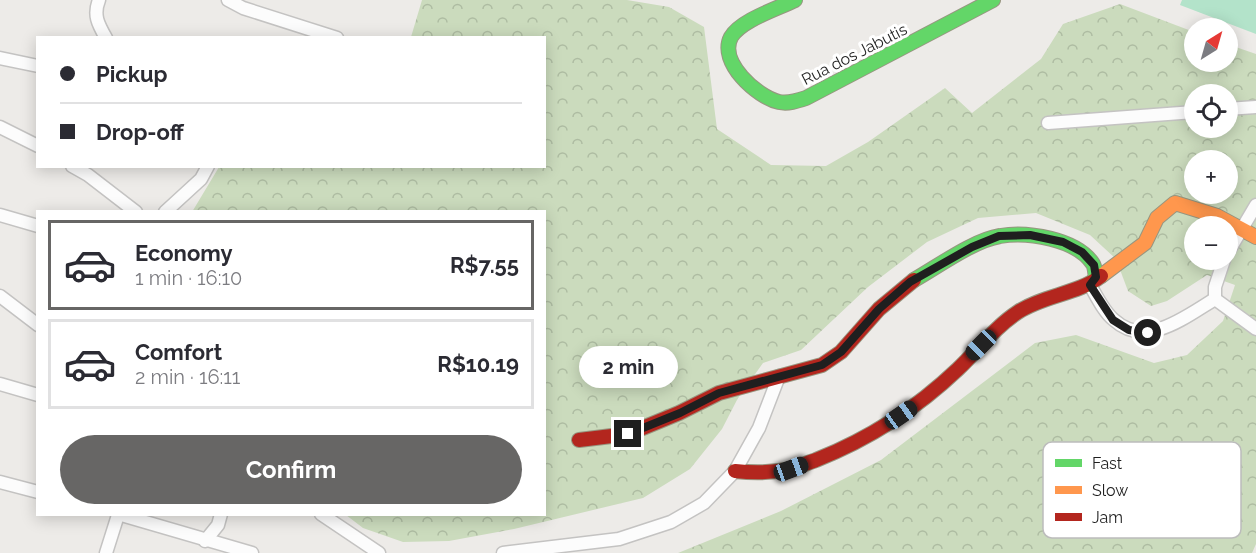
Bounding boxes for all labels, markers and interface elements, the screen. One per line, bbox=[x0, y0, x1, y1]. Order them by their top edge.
north arrow bbox=[1184, 18, 1238, 72]
map controls bbox=[1184, 18, 1238, 270]
street label: Rua dos Jabutis bbox=[798, 20, 910, 89]
text: Pickup bbox=[96, 61, 168, 87]
button: locate bbox=[1184, 84, 1238, 138]
text: Drop-off bbox=[96, 119, 184, 145]
button: + bbox=[1184, 150, 1238, 204]
button: − bbox=[1184, 216, 1238, 270]
icon: car bbox=[63, 238, 117, 292]
text: Economy bbox=[135, 240, 233, 266]
text: R$7.55 bbox=[450, 252, 519, 278]
text: 1 min · 16:10 bbox=[135, 266, 242, 290]
route start bbox=[1134, 319, 1161, 346]
car bbox=[962, 326, 1000, 364]
icon: car bbox=[63, 337, 117, 391]
text: Comfort bbox=[135, 339, 222, 365]
callout: 2 min bbox=[578, 347, 678, 389]
text: R$10.19 bbox=[437, 351, 519, 377]
text: 2 min bbox=[603, 355, 654, 379]
text: 2 min · 16:11 bbox=[135, 365, 240, 389]
car bbox=[881, 397, 921, 433]
route end bbox=[614, 420, 641, 447]
button: Confirm bbox=[60, 435, 522, 504]
legend bbox=[1043, 442, 1241, 538]
car bbox=[771, 454, 811, 484]
text: Fast bbox=[1092, 454, 1123, 473]
text: Slow bbox=[1092, 481, 1128, 500]
text: Jam bbox=[1092, 508, 1123, 527]

